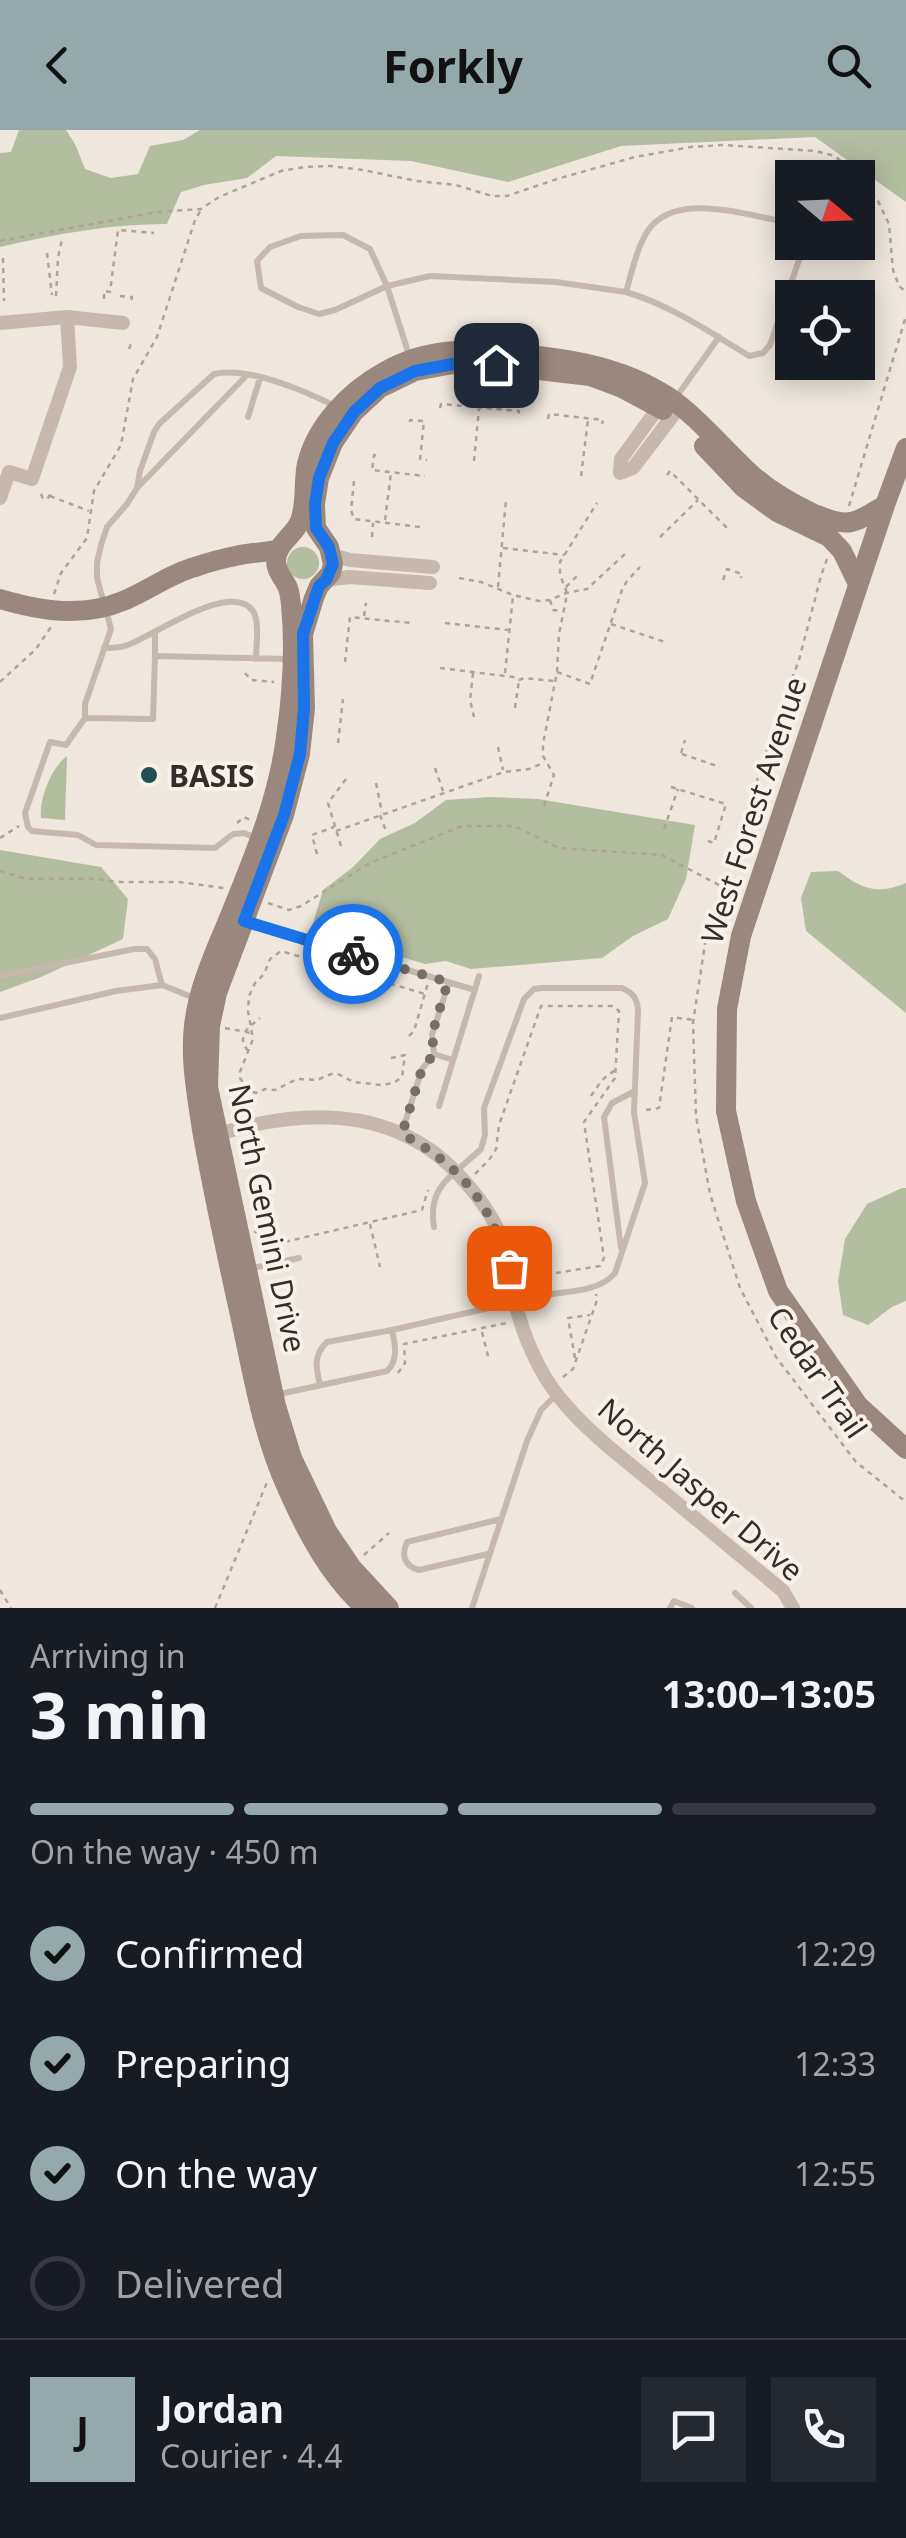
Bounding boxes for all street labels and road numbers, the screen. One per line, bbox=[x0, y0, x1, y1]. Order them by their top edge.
street label: West Forest Avenue bbox=[691, 671, 815, 949]
street label: North Gemini Drive bbox=[220, 1080, 316, 1356]
street label: Cedar Trail bbox=[759, 1298, 877, 1446]
street label: North Jasper Drive bbox=[590, 1388, 812, 1590]

